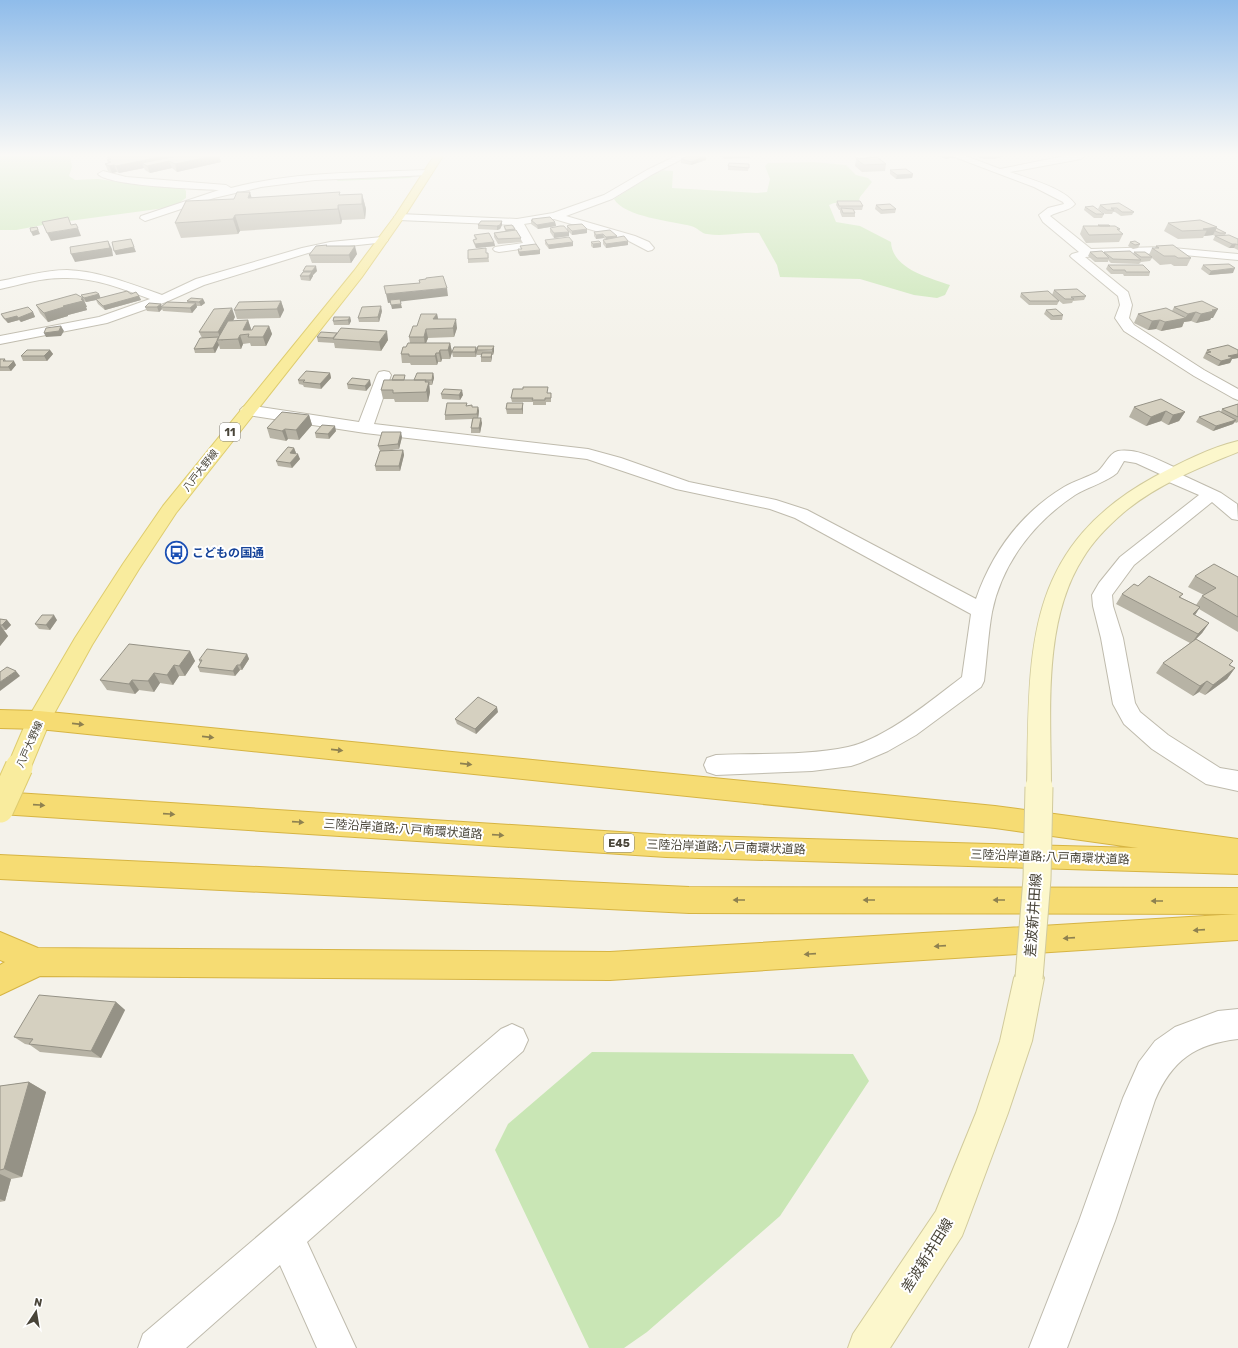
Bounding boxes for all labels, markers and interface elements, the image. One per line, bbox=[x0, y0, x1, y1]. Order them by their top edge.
road number: 11 bbox=[220, 423, 240, 441]
street label: 八戸大野線 bbox=[181, 447, 221, 494]
bus stop icon: こどもの国通 bbox=[164, 540, 190, 566]
place label: こどもの国通 bbox=[192, 546, 264, 560]
street label: 八戸大野線 bbox=[14, 719, 46, 770]
one-way arrow bbox=[72, 721, 84, 727]
one-way arrow bbox=[202, 734, 214, 741]
one-way arrow bbox=[331, 747, 343, 754]
one-way arrow bbox=[460, 760, 472, 767]
one-way arrow bbox=[33, 802, 45, 809]
one-way arrow bbox=[163, 810, 175, 817]
street label: 三陸沿岸道路;八戸南環状道路 bbox=[323, 816, 483, 842]
one-way arrow bbox=[292, 819, 304, 826]
one-way arrow bbox=[492, 832, 504, 839]
road number: E45 bbox=[604, 834, 634, 852]
street label: 三陸沿岸道路;八戸南環状道路 bbox=[646, 837, 806, 857]
street label: 三陸沿岸道路;八戸南環状道路 bbox=[970, 847, 1130, 867]
street label: 差波新井田線 bbox=[1022, 873, 1045, 958]
one-way arrow bbox=[732, 897, 745, 903]
one-way arrow bbox=[862, 897, 875, 903]
one-way arrow bbox=[993, 897, 1005, 904]
one-way arrow bbox=[1150, 898, 1163, 904]
one-way arrow bbox=[1193, 926, 1205, 933]
one-way arrow bbox=[1062, 935, 1075, 941]
one-way arrow bbox=[933, 943, 946, 949]
one-way arrow bbox=[803, 951, 816, 957]
street label: 差波新井田線 bbox=[898, 1215, 957, 1295]
north arrow bbox=[16, 1292, 56, 1332]
text: N bbox=[33, 1296, 43, 1310]

